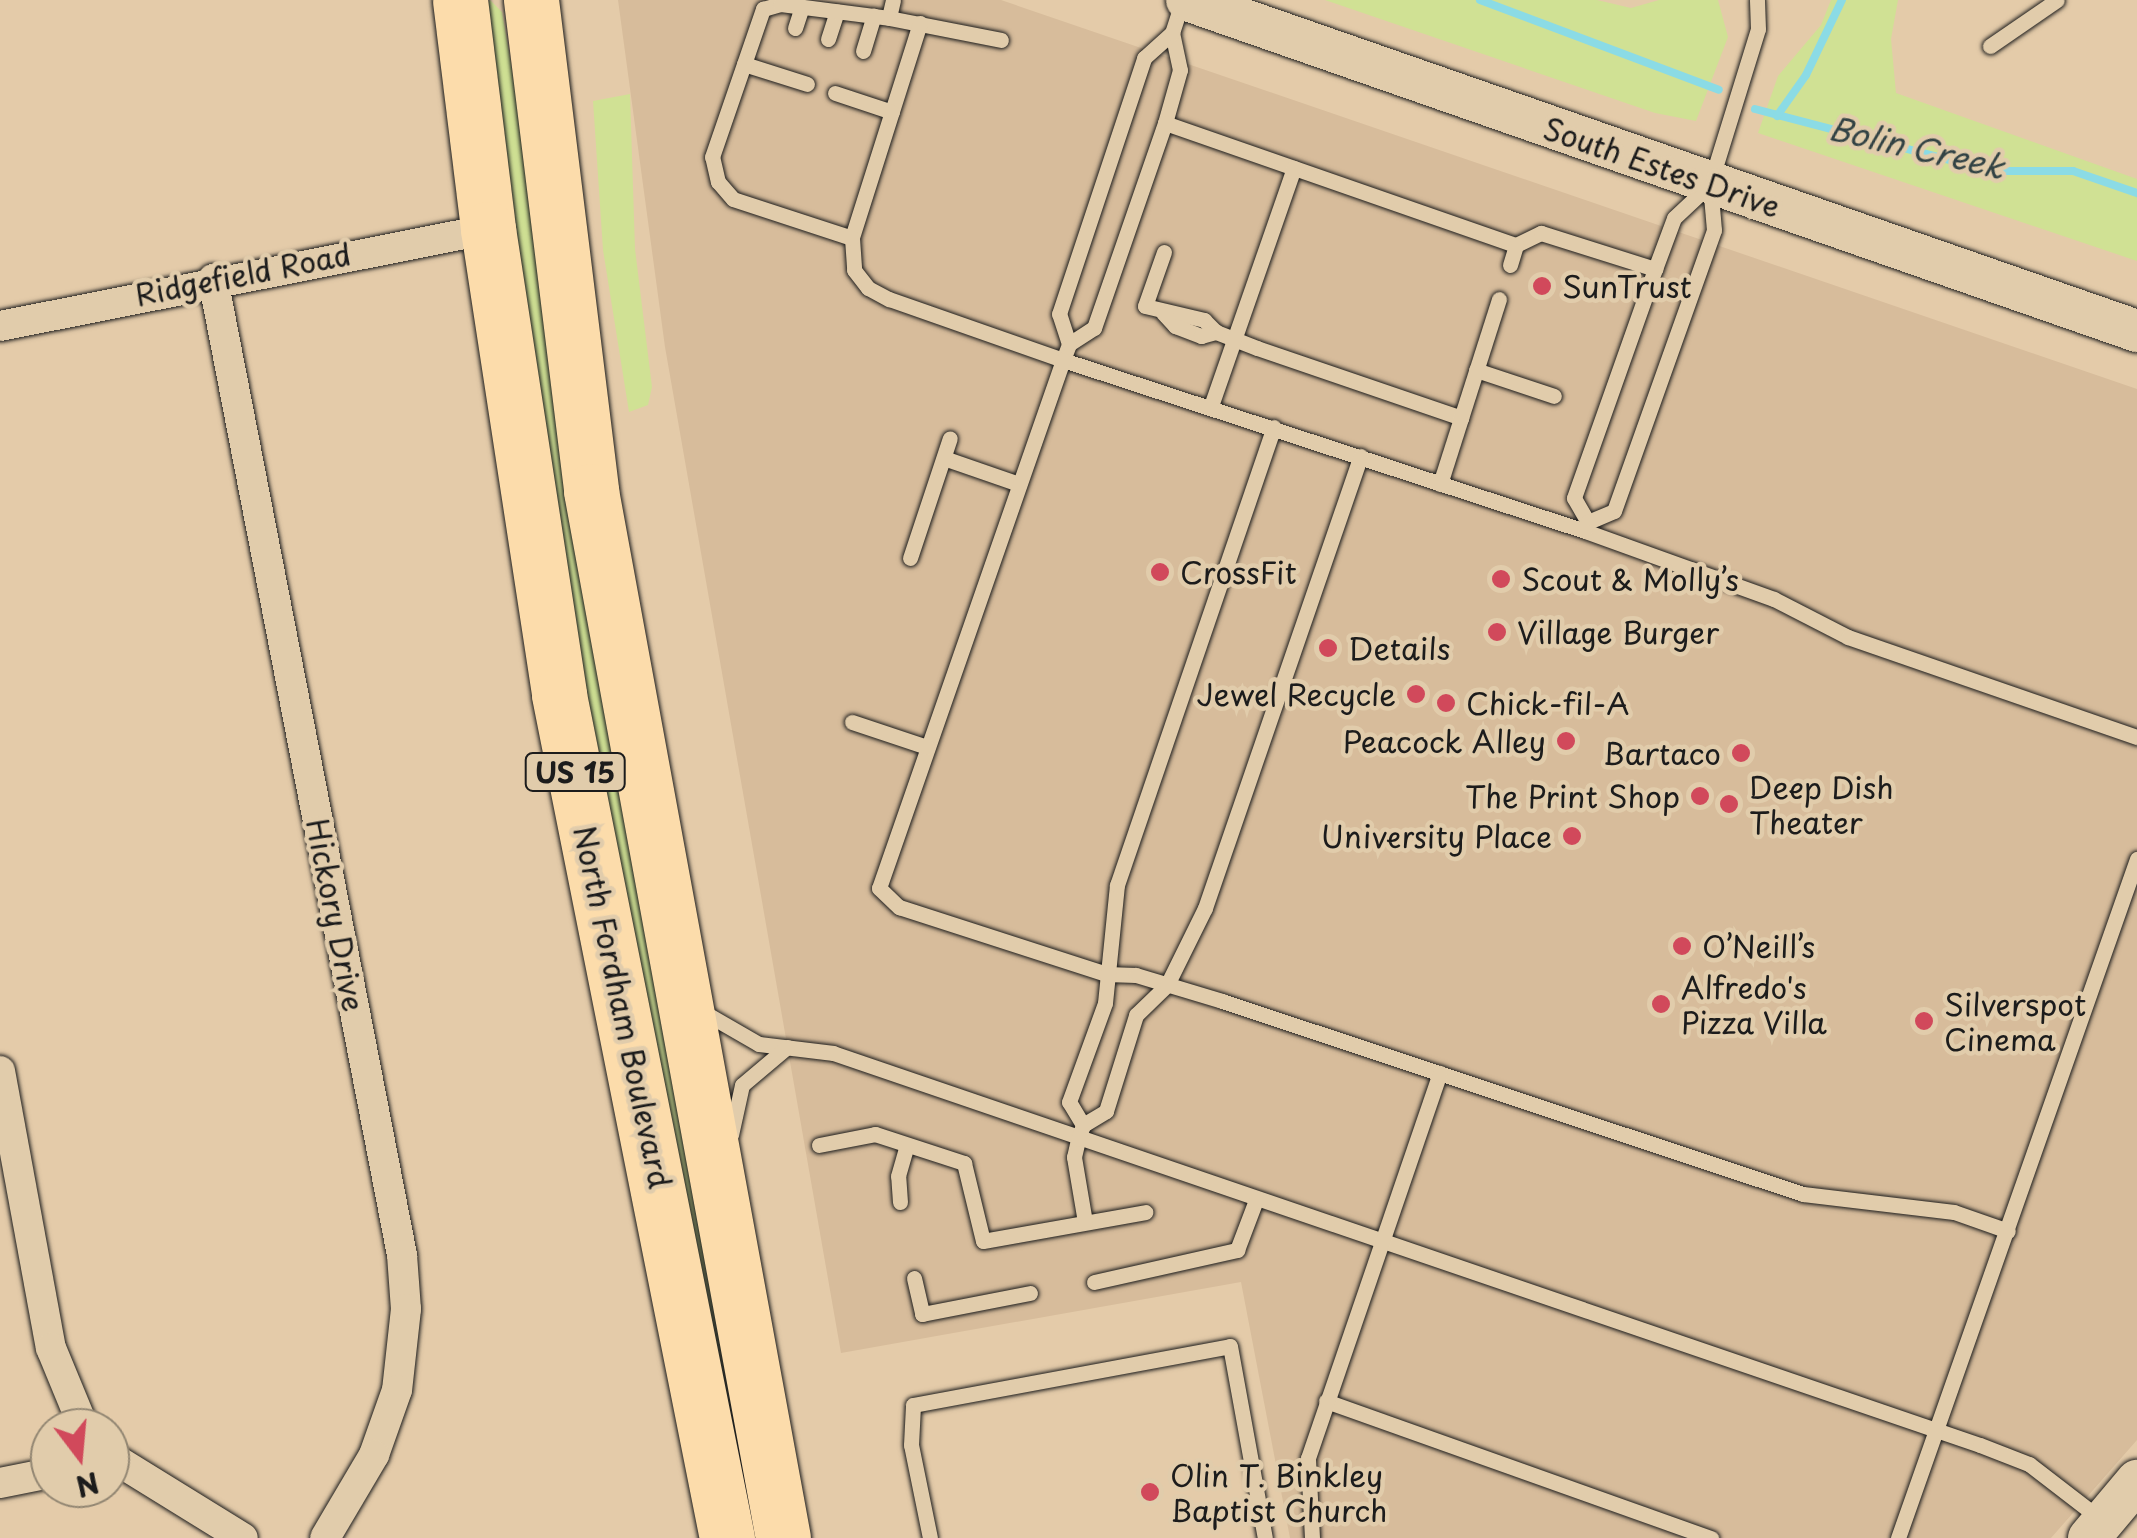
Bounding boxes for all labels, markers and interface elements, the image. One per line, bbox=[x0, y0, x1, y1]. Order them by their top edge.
water label: Bolin Creek bbox=[1824, 108, 2010, 186]
street label: South Estes Drive bbox=[1536, 109, 1788, 225]
street label: Ridgefield Road bbox=[131, 235, 355, 313]
place label: SunTrust bbox=[1562, 268, 1692, 304]
marker: SunTrust bbox=[1531, 275, 1553, 297]
place label: CrossFit bbox=[1180, 554, 1297, 590]
marker: CrossFit bbox=[1149, 561, 1171, 583]
place label: Scout & Molly’s bbox=[1521, 561, 1740, 597]
marker: Scout & Molly’s bbox=[1490, 568, 1512, 590]
place label: Village Burger bbox=[1517, 614, 1721, 650]
marker: Village Burger bbox=[1486, 621, 1508, 643]
place label: Details bbox=[1348, 630, 1451, 666]
marker: Details bbox=[1317, 637, 1339, 659]
place label: Jewel Recycle bbox=[1199, 676, 1396, 712]
marker: Jewel Recycle bbox=[1405, 683, 1427, 705]
place label: Chick-fil-A bbox=[1466, 685, 1629, 721]
marker: Chick-fil-A bbox=[1435, 692, 1457, 714]
place label: Peacock Alley bbox=[1343, 723, 1546, 759]
marker: Peacock Alley bbox=[1555, 730, 1577, 752]
place label: Bartaco bbox=[1603, 735, 1721, 771]
marker: Bartaco bbox=[1730, 742, 1752, 764]
road number: US 15 bbox=[525, 749, 625, 795]
place label: Deep Dish Theater bbox=[1749, 769, 1895, 840]
place label: The Print Shop bbox=[1466, 778, 1680, 814]
marker: The Print Shop bbox=[1689, 785, 1711, 807]
marker: Deep Dish Theater bbox=[1718, 793, 1740, 815]
street label: Hickory Drive bbox=[299, 815, 373, 1015]
place label: University Place bbox=[1322, 818, 1552, 854]
street label: North Fordham Boulevard bbox=[567, 820, 679, 1194]
marker: University Place bbox=[1561, 825, 1583, 847]
place label: O’Neill’s bbox=[1702, 928, 1815, 964]
marker: O’Neill’s bbox=[1671, 935, 1693, 957]
place label: Alfredo's Pizza Villa bbox=[1681, 969, 1828, 1040]
place label: Silverspot Cinema bbox=[1944, 986, 2086, 1056]
marker: Alfredo's Pizza Villa bbox=[1650, 993, 1672, 1015]
marker: Silverspot Cinema bbox=[1913, 1010, 1935, 1032]
north arrow bbox=[30, 1408, 130, 1508]
place label: Olin T. Binkley Baptist Church bbox=[1170, 1457, 1389, 1528]
text: N bbox=[71, 1462, 104, 1509]
marker: Olin T. Binkley Baptist Church bbox=[1139, 1481, 1161, 1503]

